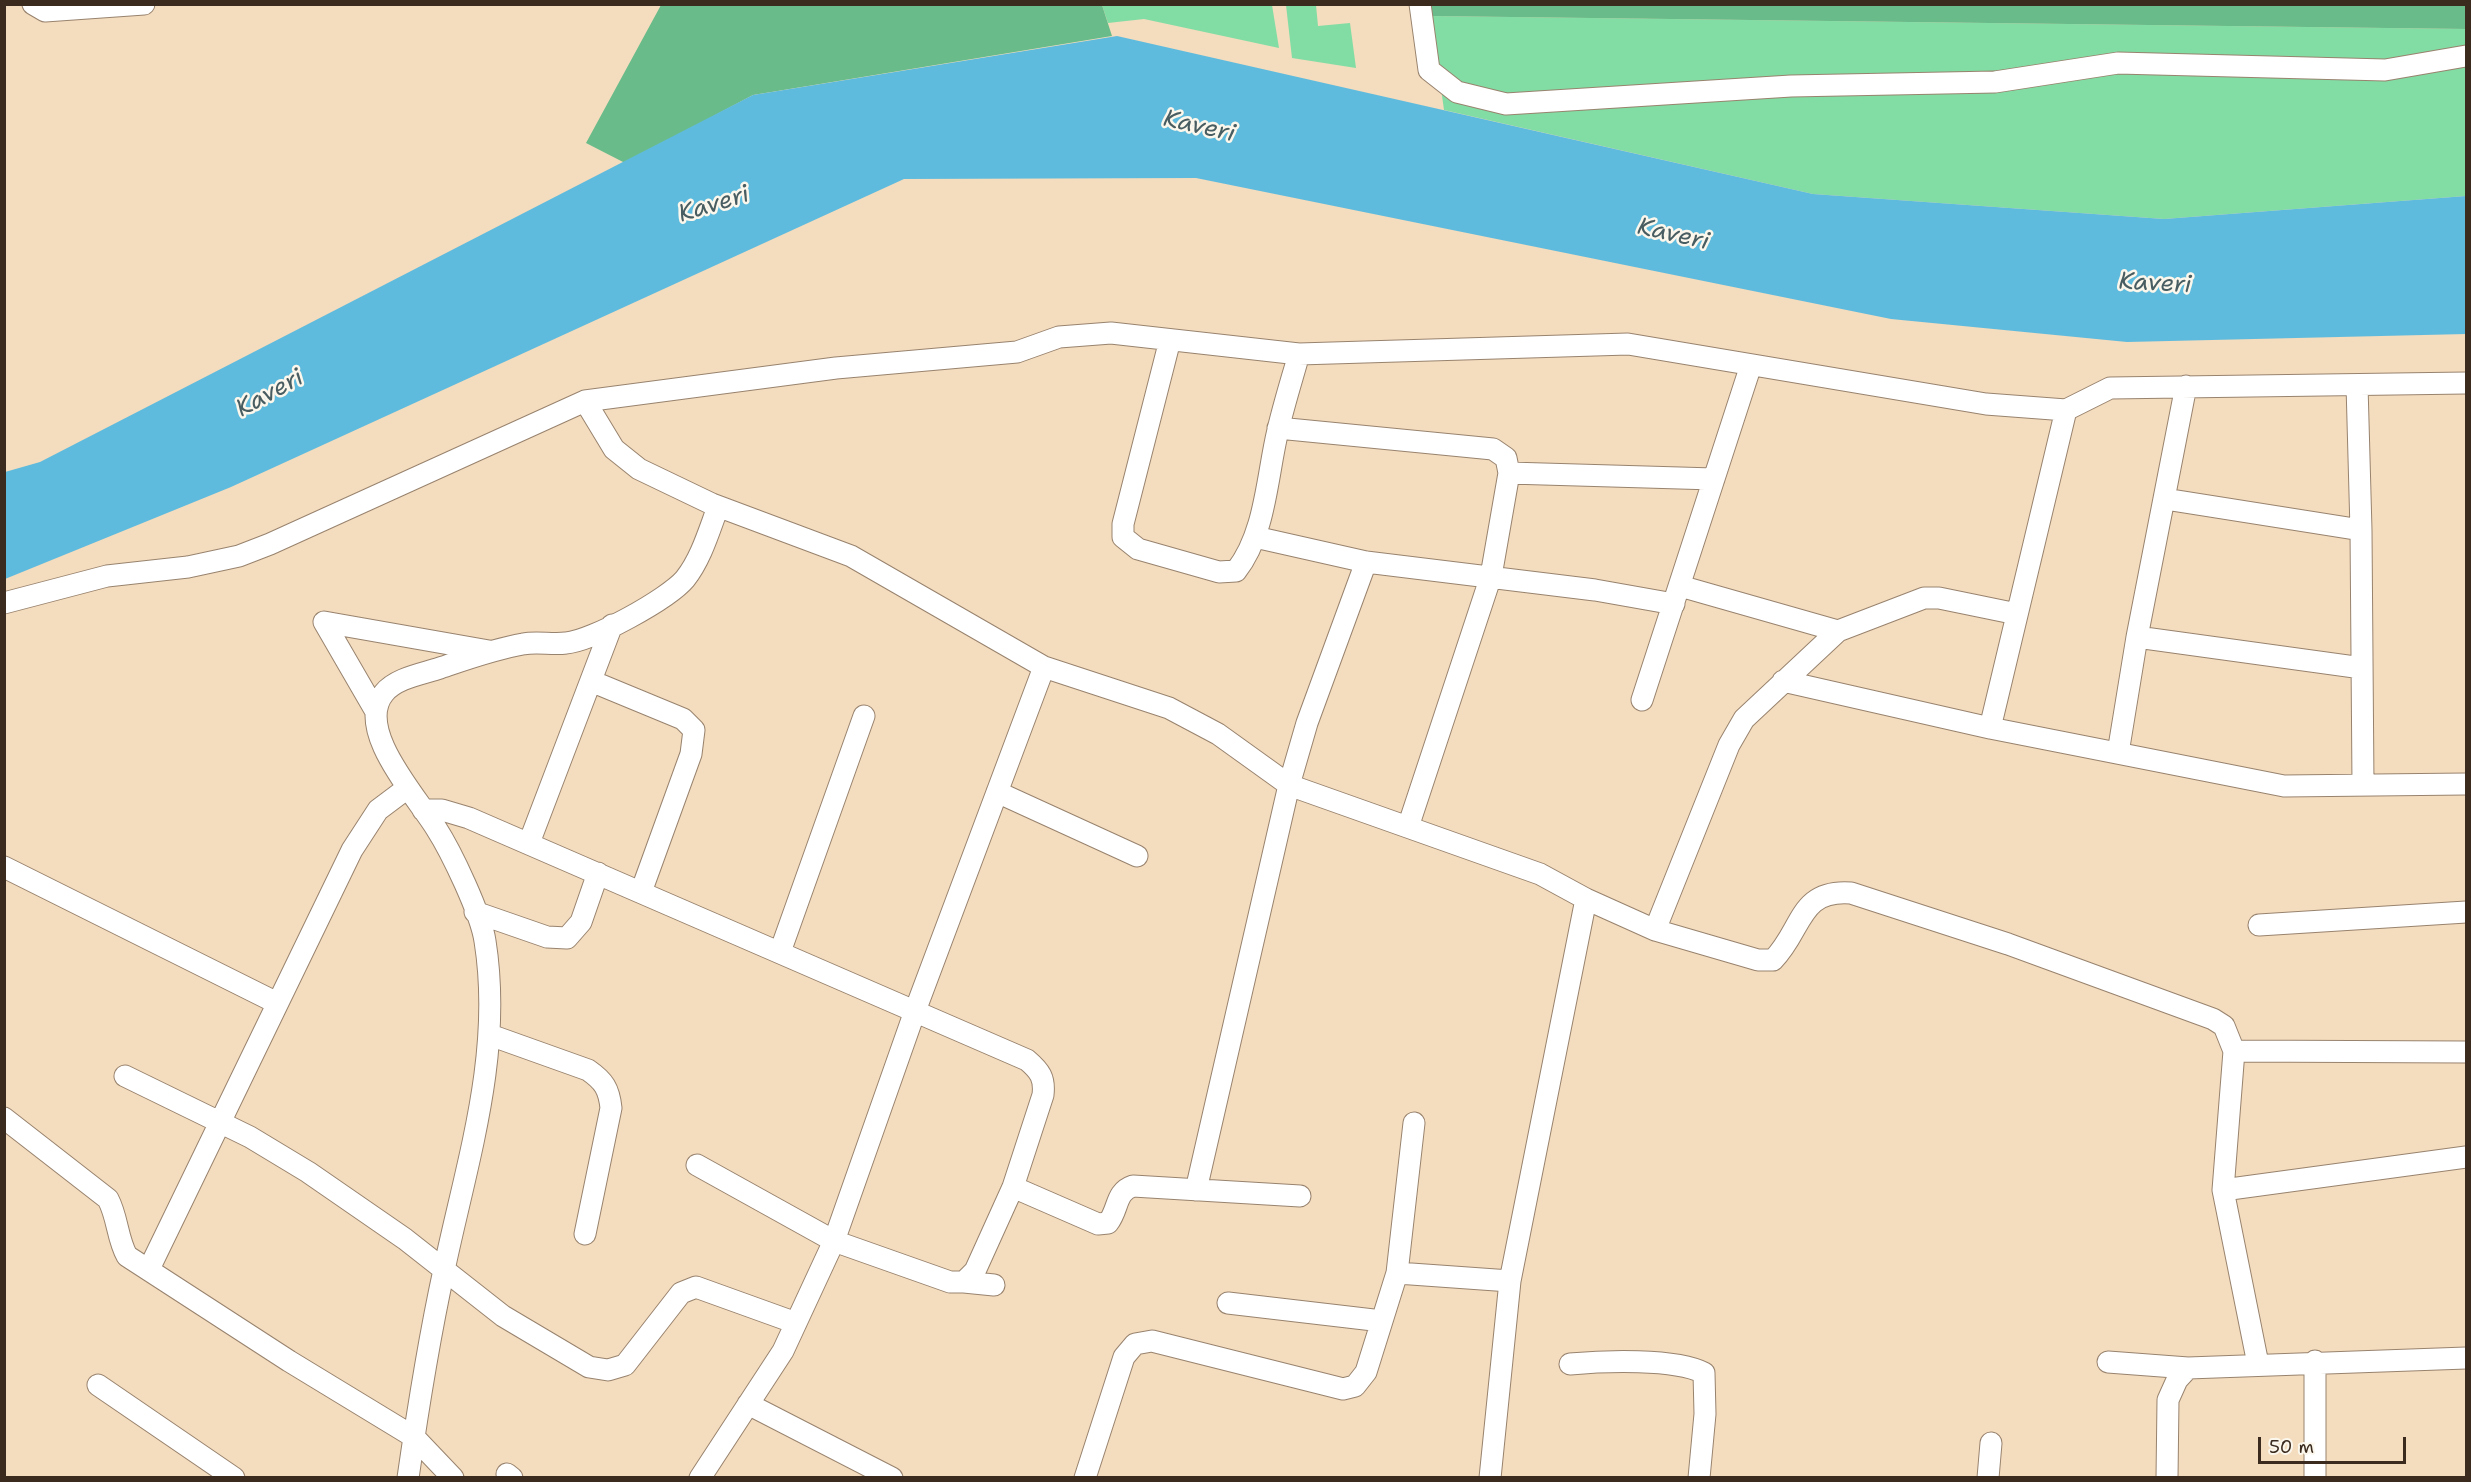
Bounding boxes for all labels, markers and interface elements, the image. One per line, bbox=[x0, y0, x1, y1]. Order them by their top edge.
water label: Kaveri bbox=[1160, 105, 1238, 149]
water label: Kaveri bbox=[675, 181, 753, 229]
water label: Kaveri bbox=[1634, 213, 1712, 257]
water label: Kaveri bbox=[2118, 268, 2192, 300]
water label: Kaveri bbox=[231, 364, 309, 424]
scale bar bbox=[2261, 1425, 2410, 1463]
text: 50 m bbox=[2269, 1435, 2314, 1459]

